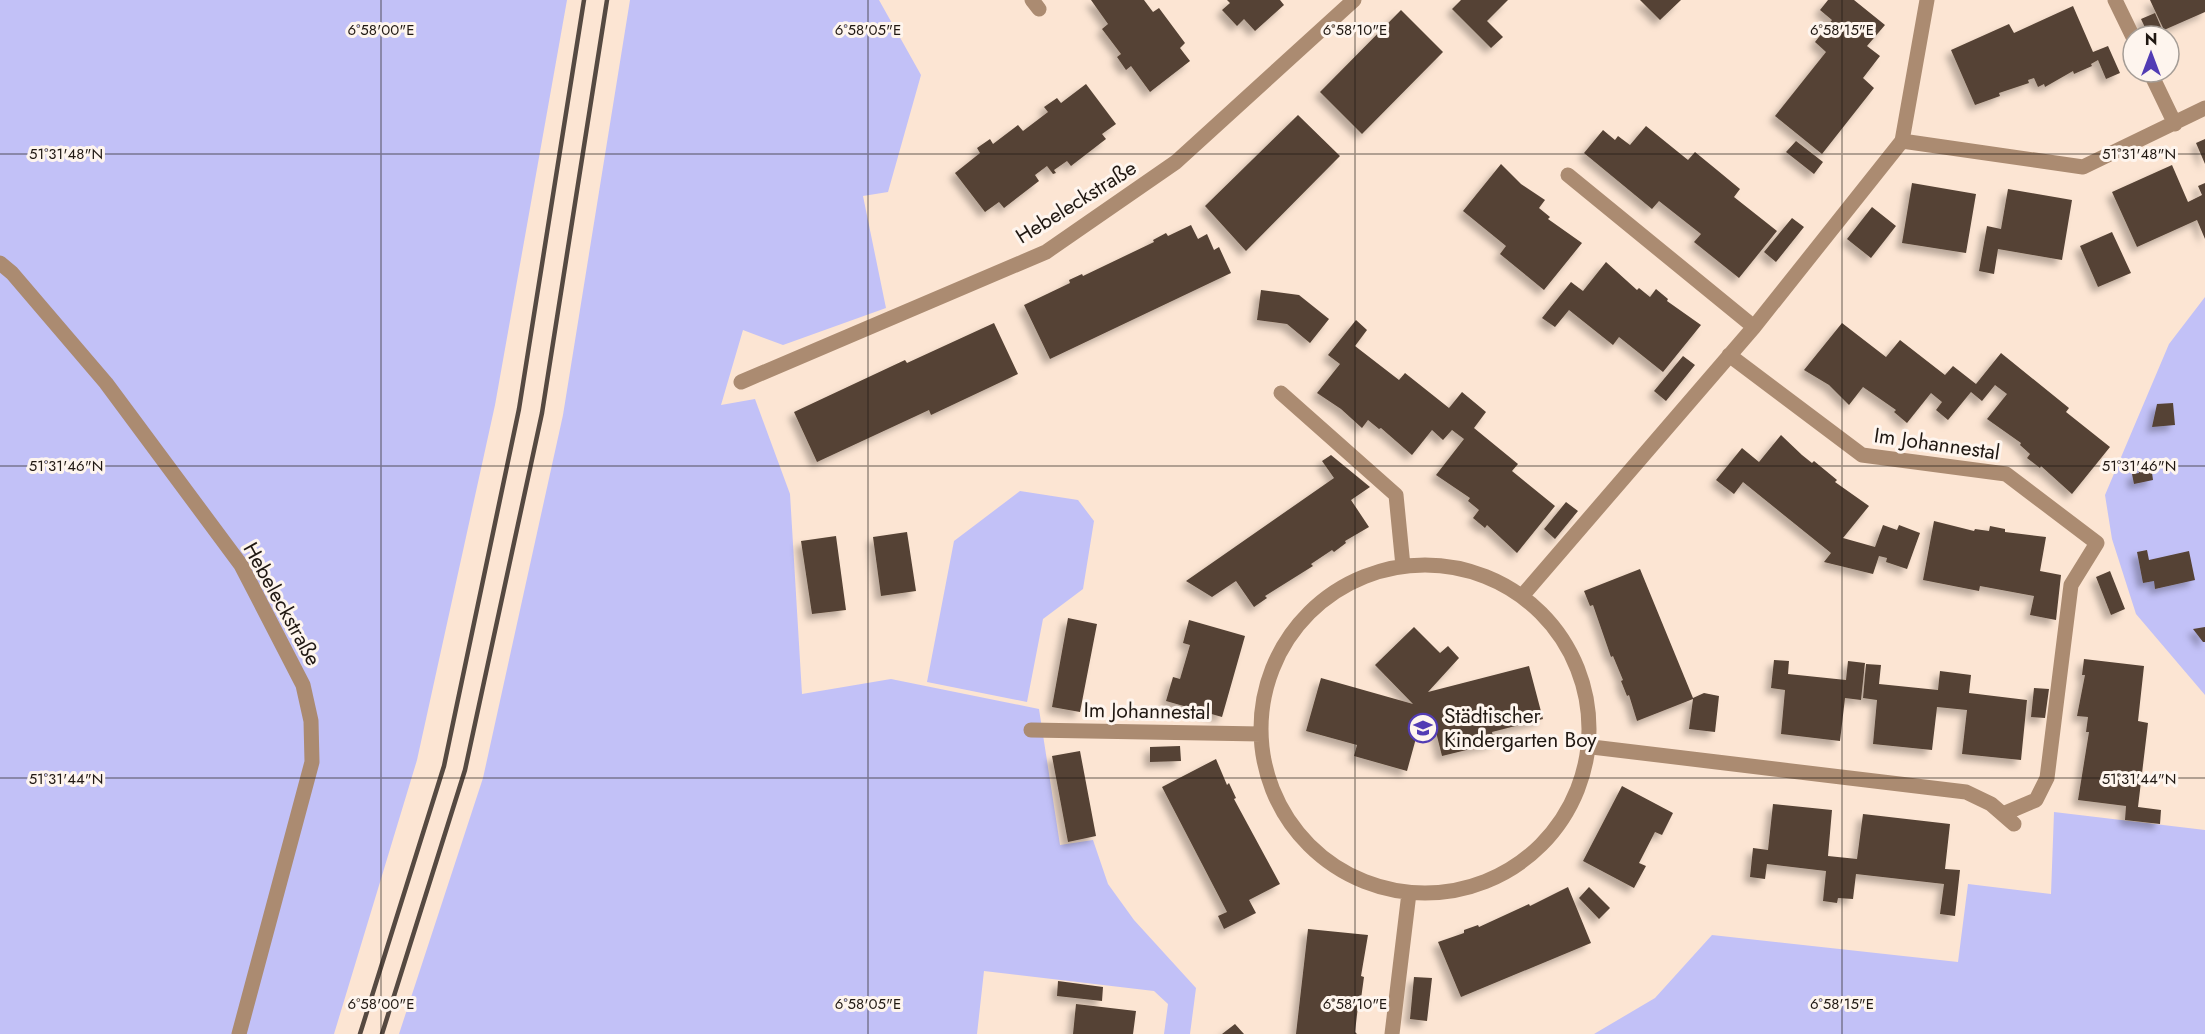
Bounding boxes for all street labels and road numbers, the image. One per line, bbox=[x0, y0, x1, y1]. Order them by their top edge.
street label: Hebeleckstraße bbox=[1010, 153, 1142, 251]
street label: Im Johannestal bbox=[1872, 420, 2002, 468]
street label: Hebeleckstraße bbox=[236, 537, 328, 671]
street label: Im Johannestal bbox=[1083, 695, 1211, 727]

